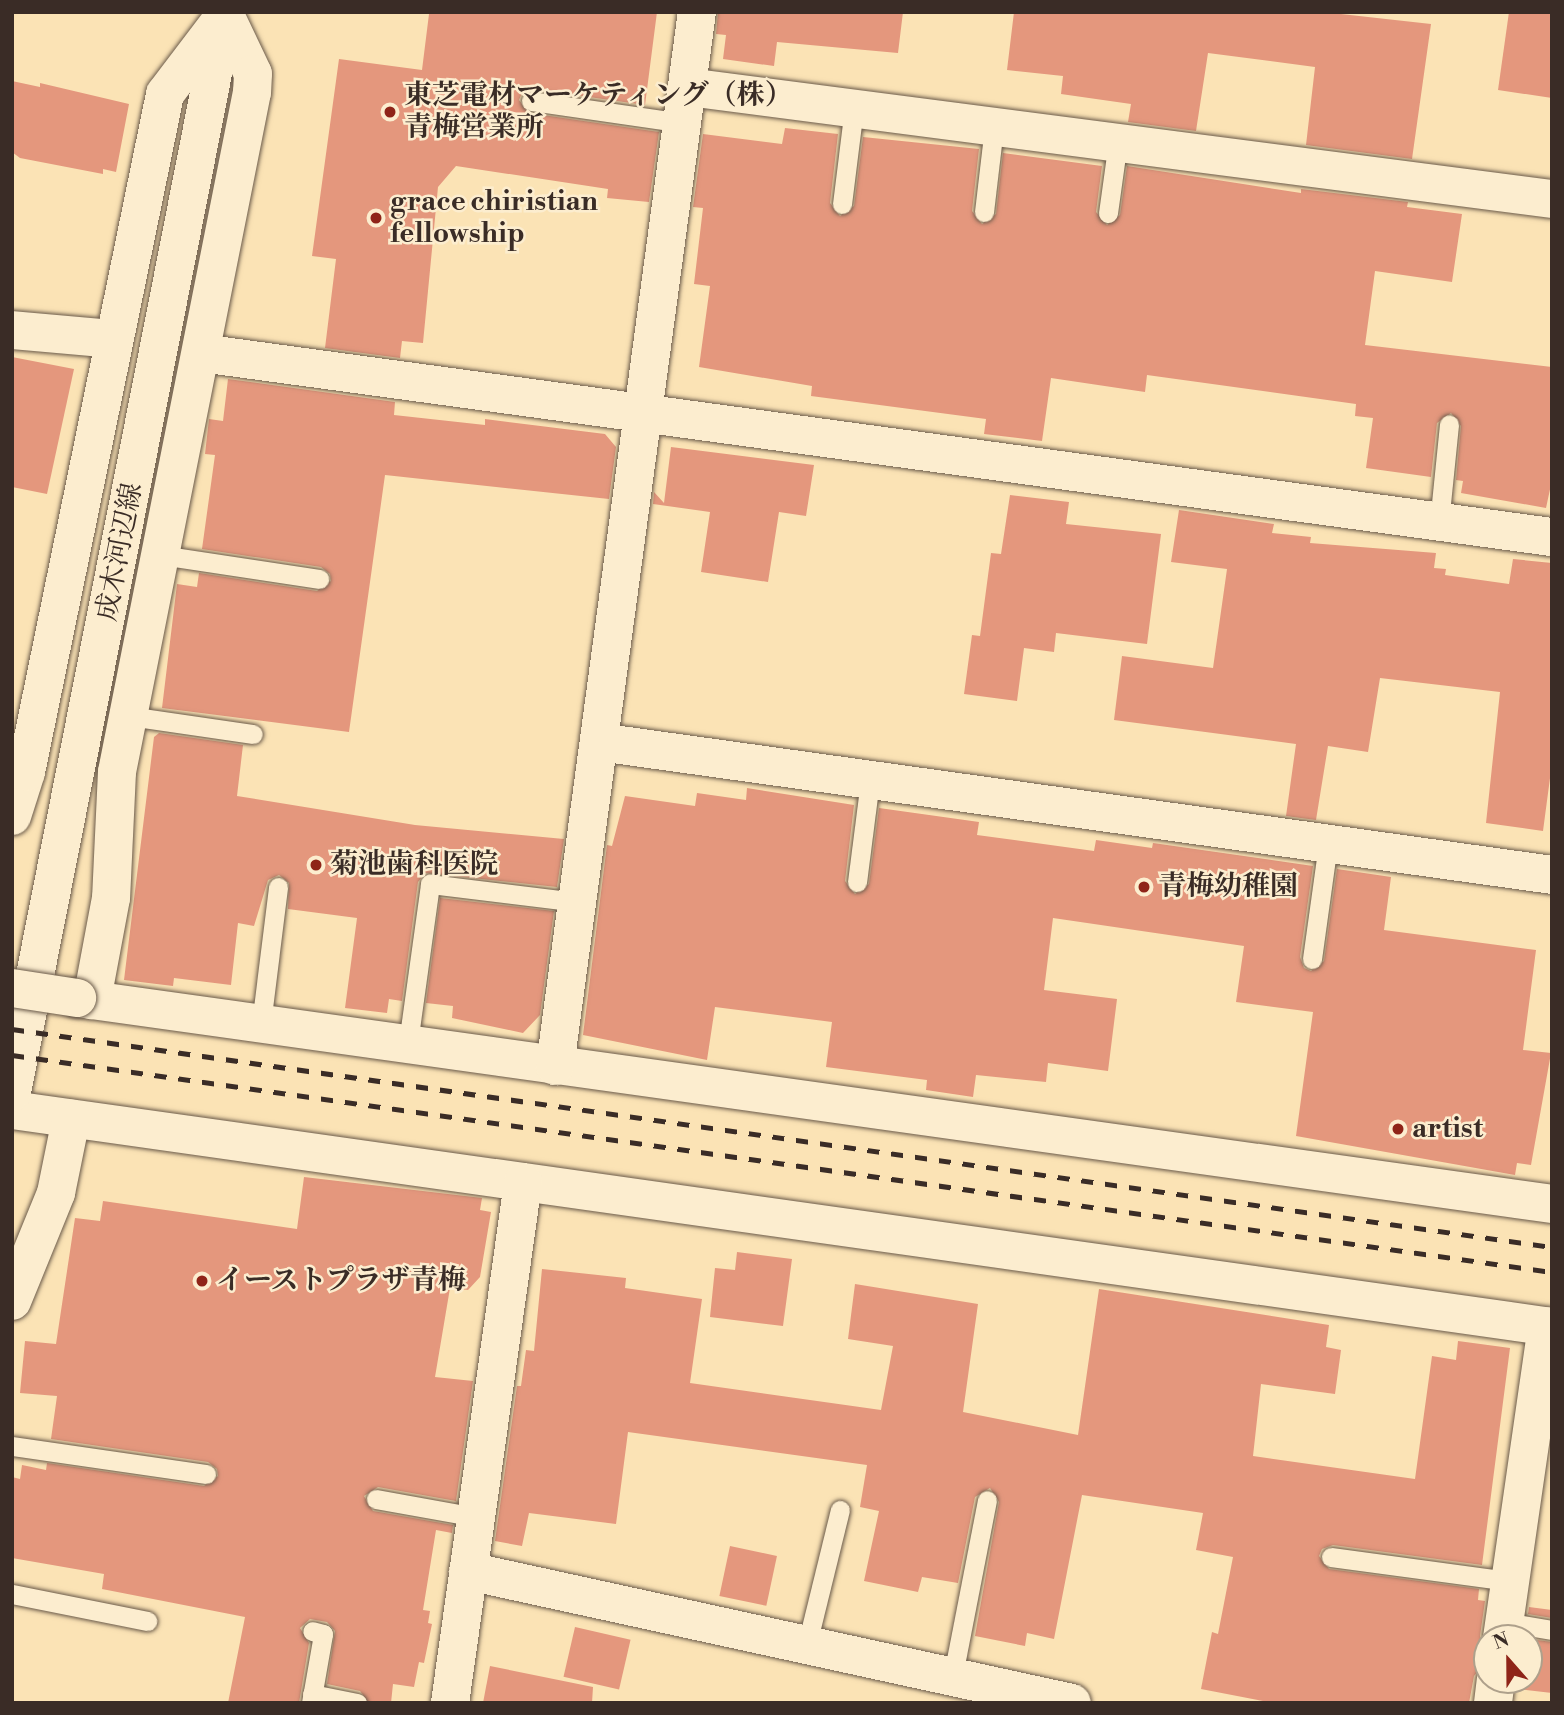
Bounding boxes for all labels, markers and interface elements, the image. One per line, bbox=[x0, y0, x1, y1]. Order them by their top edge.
place label: 東芝電材マーケティング（株） 青梅営業所 bbox=[404, 79, 796, 145]
marker: 東芝電材マーケティング（株） 青梅営業所 bbox=[382, 104, 398, 120]
place label: grace chiristian fellowship bbox=[390, 185, 598, 251]
marker: grace chiristian fellowship bbox=[368, 210, 384, 226]
street label: 成木河辺線 bbox=[90, 480, 150, 624]
place label: 菊池歯科医院 bbox=[330, 848, 498, 882]
marker: 菊池歯科医院 bbox=[308, 857, 324, 873]
place label: 青梅幼稚園 bbox=[1158, 870, 1298, 904]
marker: 青梅幼稚園 bbox=[1136, 879, 1152, 895]
place label: artist bbox=[1412, 1112, 1483, 1146]
marker: artist bbox=[1390, 1121, 1406, 1137]
place label: イーストプラザ青梅 bbox=[216, 1264, 468, 1298]
marker: イーストプラザ青梅 bbox=[194, 1273, 210, 1289]
north arrow bbox=[1473, 1624, 1543, 1694]
text: N bbox=[1490, 1627, 1513, 1655]

